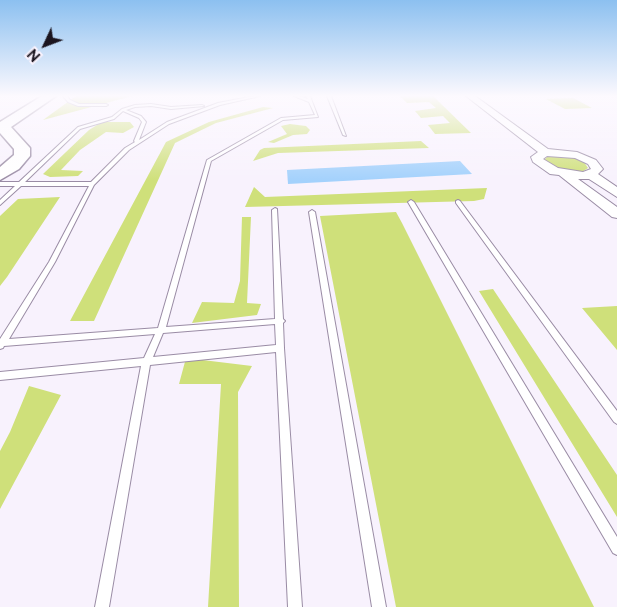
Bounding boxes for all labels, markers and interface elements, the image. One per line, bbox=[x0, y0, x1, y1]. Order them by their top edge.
north arrow bbox=[20, 20, 70, 70]
text: N bbox=[25, 46, 44, 65]

